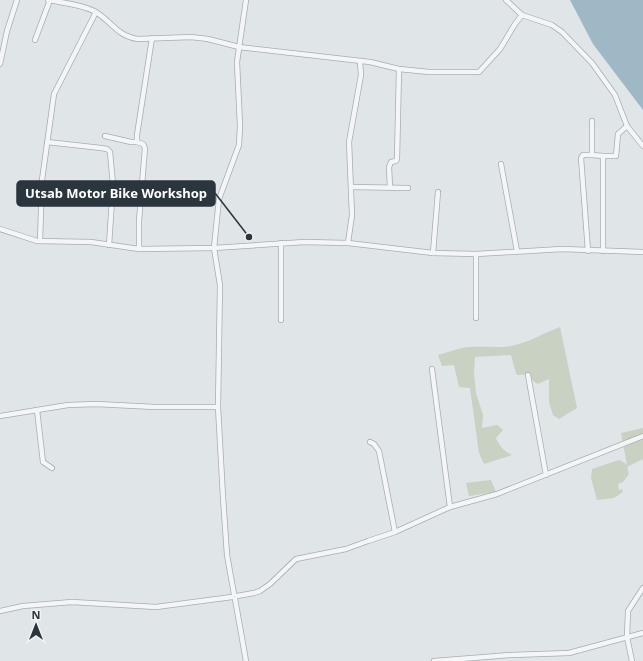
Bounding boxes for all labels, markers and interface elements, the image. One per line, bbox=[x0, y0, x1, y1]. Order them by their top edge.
callout: Utsab Motor Bike Workshop bbox=[17, 181, 215, 206]
text: Utsab Motor Bike Workshop bbox=[25, 184, 207, 202]
north arrow bbox=[16, 605, 56, 645]
text: N bbox=[32, 607, 40, 622]

